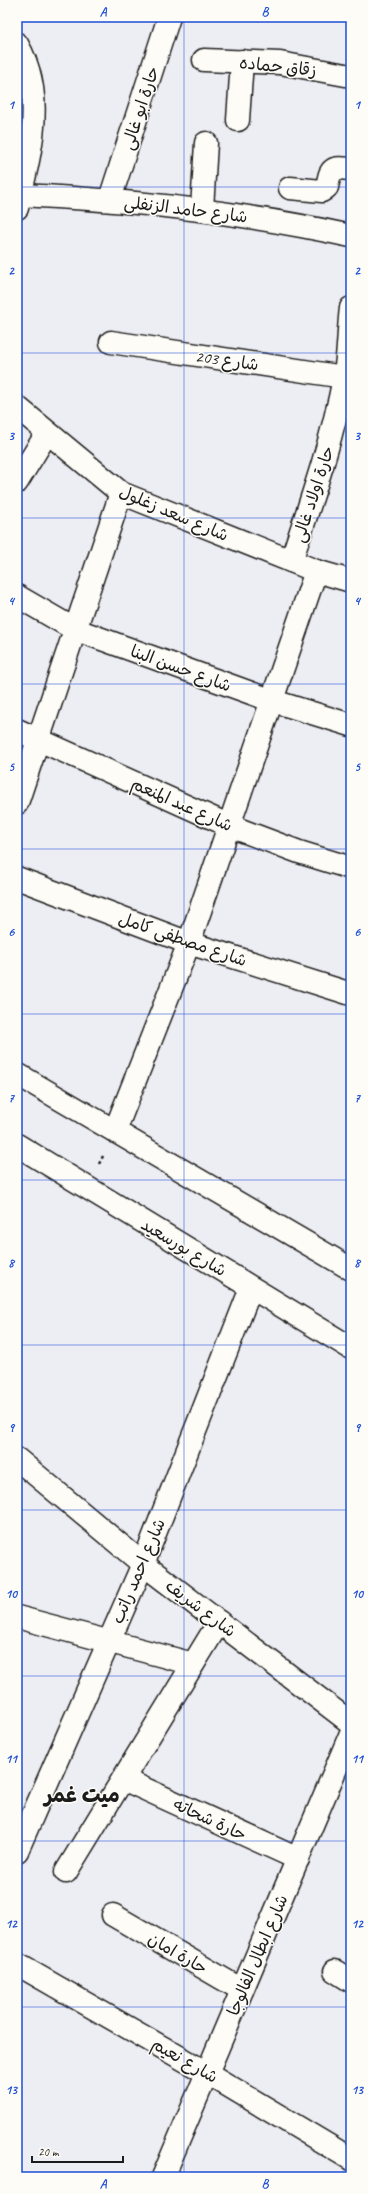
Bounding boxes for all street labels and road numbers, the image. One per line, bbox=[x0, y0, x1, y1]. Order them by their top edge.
street label: زقاق حماده bbox=[238, 52, 318, 81]
street label: حارة ابو غالى bbox=[117, 64, 164, 153]
street label: شارع حامد الزنفلى bbox=[123, 192, 249, 228]
street label: شارع 203 bbox=[194, 346, 260, 376]
street label: حارة اولاد غالى bbox=[288, 443, 339, 545]
street label: شارع سعد زغلول bbox=[116, 481, 232, 547]
street label: شارع حسن البنا bbox=[127, 641, 234, 697]
street label: شارع عبد المنعم bbox=[127, 773, 236, 838]
street label: شارع مصطفى كامل bbox=[116, 908, 250, 972]
street label: شارع بورسعيد bbox=[137, 1214, 230, 1282]
street label: شارع احمد راتب bbox=[107, 1515, 171, 1627]
street label: شارع شريف bbox=[161, 1575, 240, 1642]
street label: حارة شحاته bbox=[170, 1793, 250, 1846]
street label: شارع ابطال الفالوجا bbox=[222, 1891, 293, 2019]
street label: حارة امان bbox=[144, 1928, 211, 1979]
street label: شارع نعيم bbox=[147, 2033, 222, 2089]

